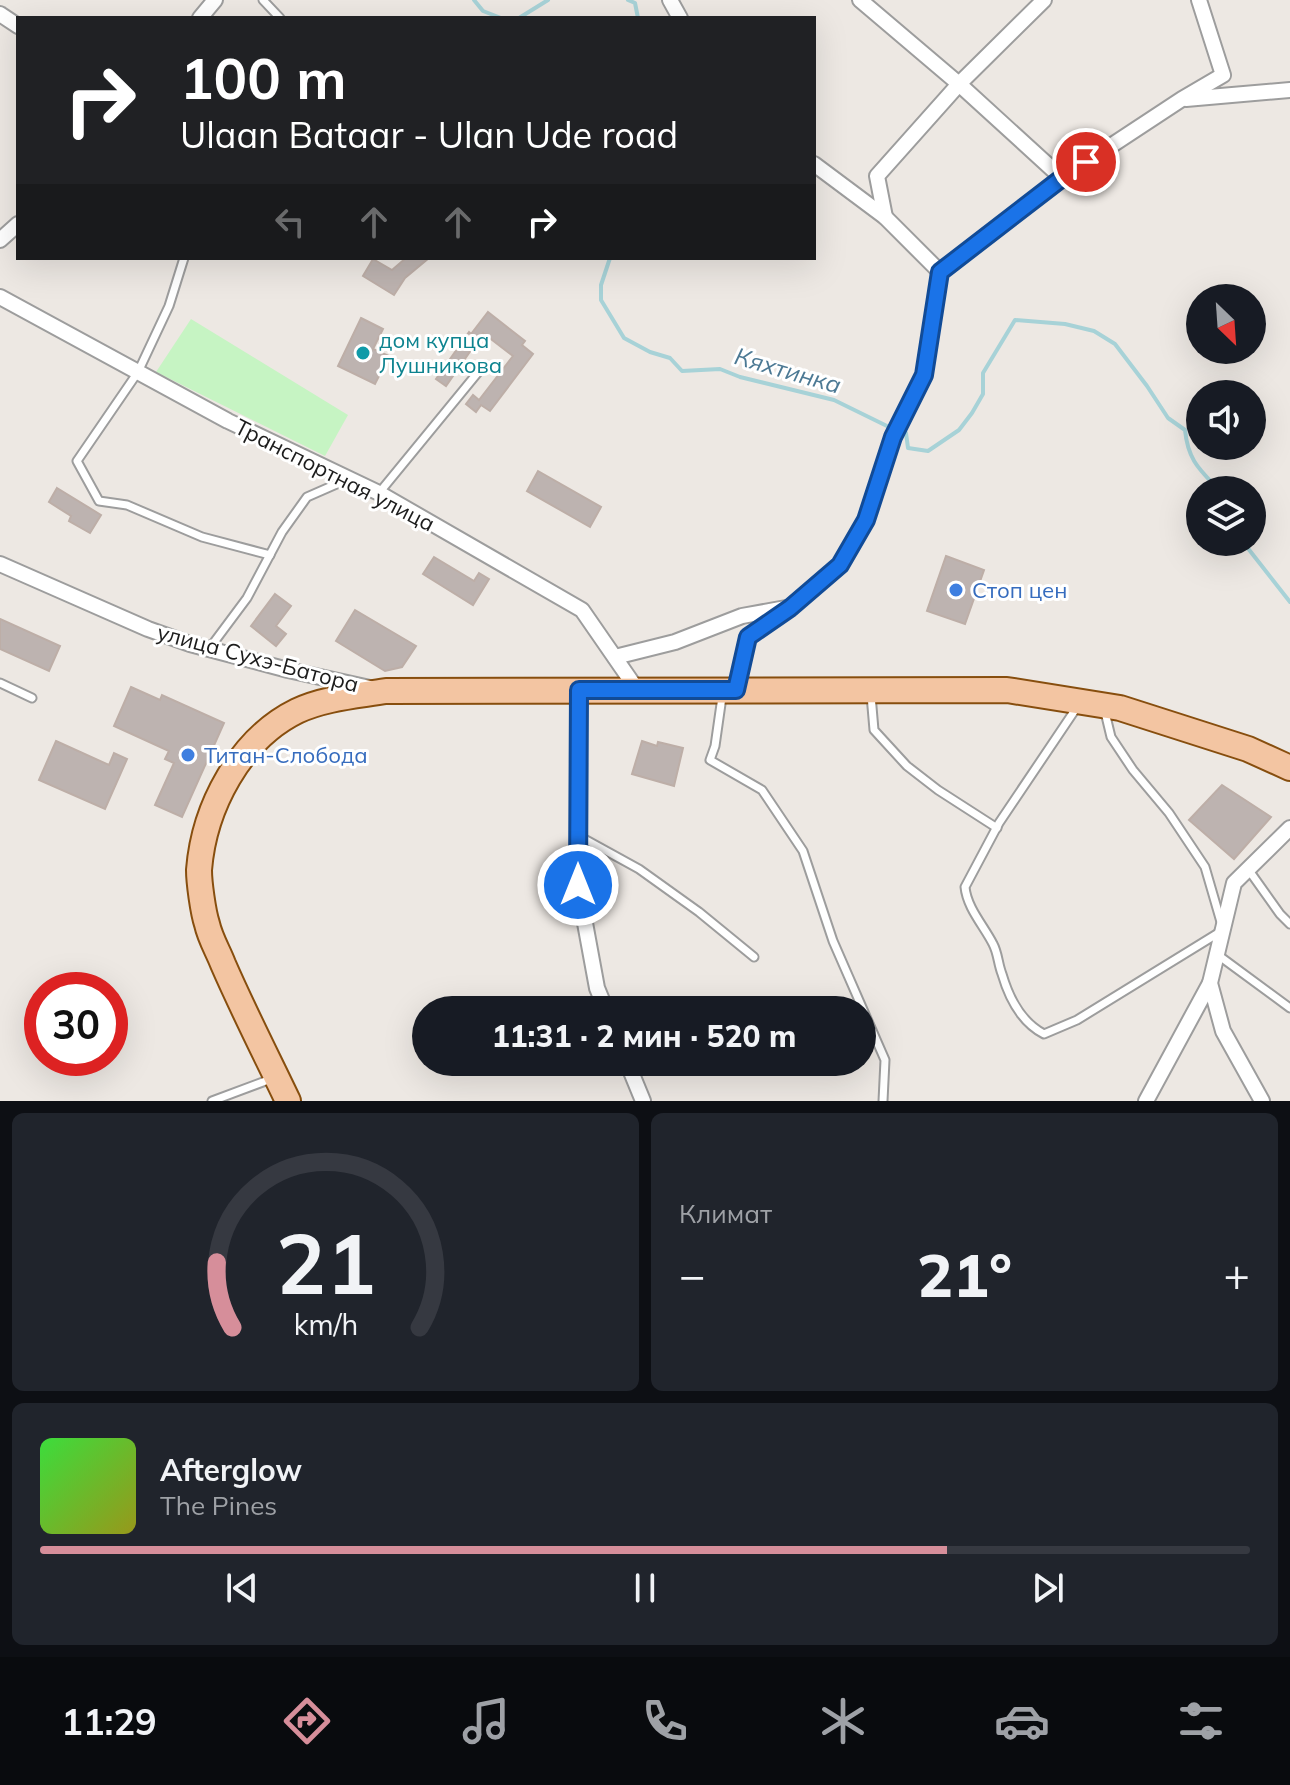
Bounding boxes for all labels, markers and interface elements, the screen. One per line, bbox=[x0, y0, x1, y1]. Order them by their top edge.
text: 100 m bbox=[180, 43, 347, 113]
icon: right bbox=[48, 48, 152, 152]
text: Ulaan Bataar - Ulan Ude road bbox=[180, 112, 678, 157]
pin bbox=[1052, 128, 1120, 196]
icon: arrive bbox=[1064, 140, 1108, 184]
icon: left bbox=[268, 200, 312, 244]
icon: ahead bbox=[352, 200, 396, 244]
icon: ahead bbox=[436, 200, 480, 244]
icon: right bbox=[520, 200, 564, 244]
north arrow bbox=[1186, 284, 1266, 364]
map controls bbox=[1186, 284, 1266, 556]
place label: дом купца Лушникова bbox=[379, 326, 502, 379]
water label: Кяхтинка bbox=[731, 341, 845, 399]
marker: дом купца Лушникова bbox=[354, 344, 372, 362]
button: sound bbox=[1186, 380, 1266, 460]
street label: Транспортная улица bbox=[230, 412, 440, 538]
button: layers bbox=[1186, 476, 1266, 556]
place label: Стоп цен bbox=[972, 576, 1067, 604]
marker: Стоп цен bbox=[947, 581, 965, 599]
street label: улица Сухэ-Батора bbox=[154, 618, 362, 698]
place label: Титан-Слобода bbox=[204, 741, 368, 769]
marker: Титан-Слобода bbox=[179, 746, 197, 764]
position arrow bbox=[536, 843, 620, 927]
speed limit sign: 30 bbox=[24, 972, 128, 1076]
text: 11:31 · 2 мин · 520 m bbox=[492, 1017, 796, 1055]
text: Климат bbox=[679, 1197, 772, 1230]
text: 21 bbox=[276, 1210, 375, 1315]
text: 21° bbox=[917, 1237, 1012, 1312]
text: − bbox=[679, 1247, 705, 1302]
text: + bbox=[1224, 1247, 1250, 1302]
text: km/h bbox=[293, 1306, 358, 1342]
text: Afterglow bbox=[160, 1451, 302, 1489]
text: The Pines bbox=[160, 1489, 277, 1522]
icon: previous bbox=[220, 1566, 264, 1610]
icon: pause bbox=[623, 1566, 667, 1610]
icon: next bbox=[1026, 1566, 1070, 1610]
icon: directions bbox=[279, 1693, 335, 1749]
icon: music bbox=[458, 1693, 514, 1749]
icon: phone bbox=[637, 1693, 693, 1749]
icon: climate bbox=[815, 1693, 871, 1749]
icon: car bbox=[994, 1693, 1050, 1749]
icon: filters bbox=[1173, 1693, 1229, 1749]
text: 11:29 bbox=[61, 1699, 157, 1744]

